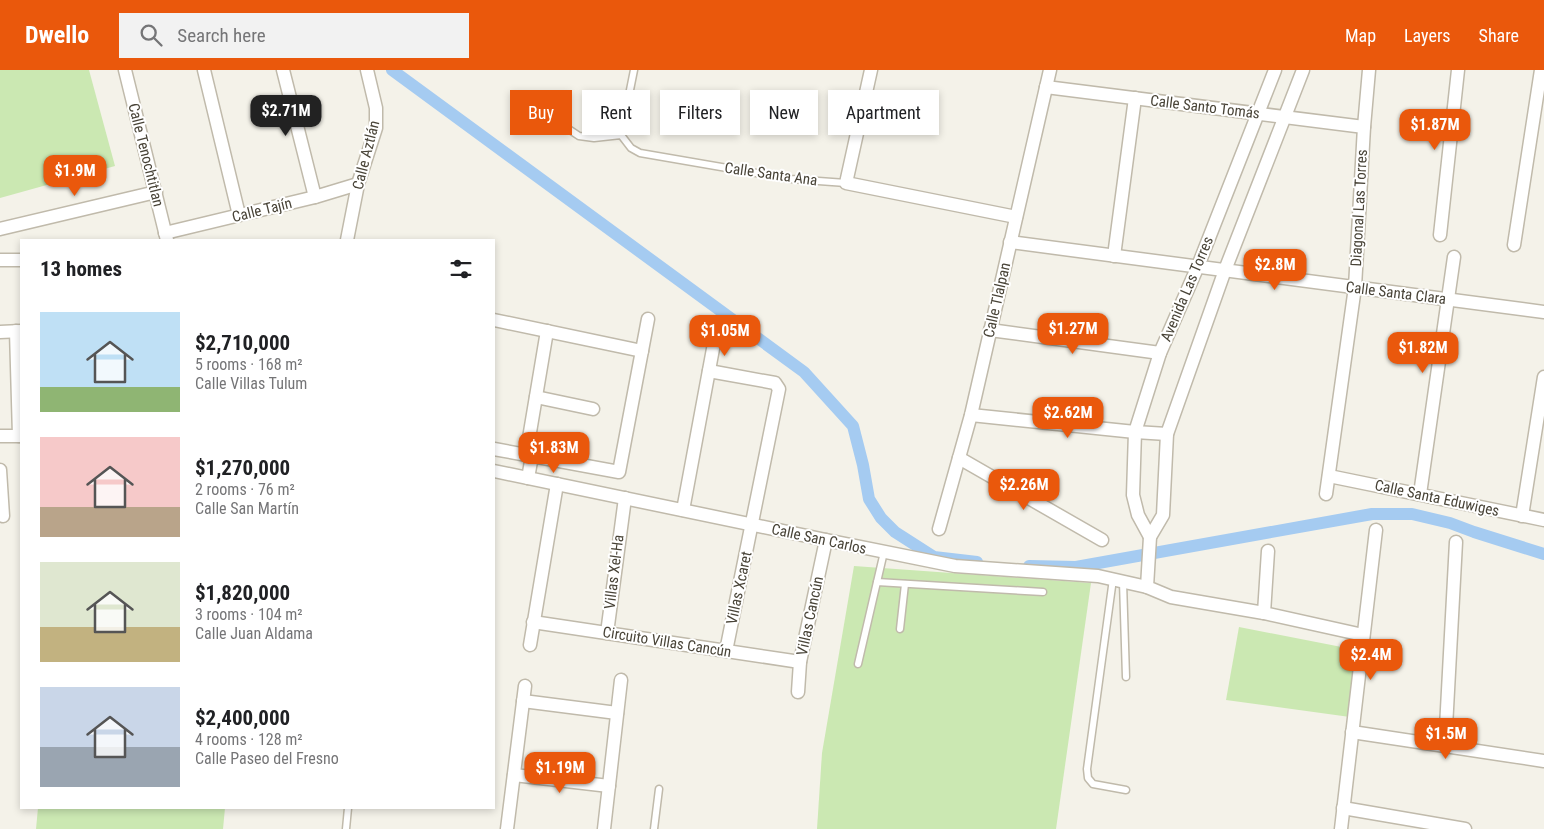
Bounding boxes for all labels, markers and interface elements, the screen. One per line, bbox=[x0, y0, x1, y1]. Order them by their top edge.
search box bbox=[119, 13, 469, 58]
text: Dwello bbox=[25, 21, 89, 49]
icon: search bbox=[137, 21, 165, 49]
text: Search here bbox=[177, 24, 266, 47]
text: Map bbox=[1345, 25, 1376, 46]
text: Layers bbox=[1404, 25, 1451, 46]
text: Share bbox=[1479, 25, 1519, 46]
chip: Buy bbox=[510, 90, 572, 135]
chip: Rent bbox=[582, 90, 650, 135]
chip: Filters bbox=[660, 90, 740, 135]
chip: New bbox=[750, 90, 818, 135]
chip: Apartment bbox=[828, 90, 939, 135]
street label: Calle Santo Tomás bbox=[1149, 91, 1261, 123]
pin: $2.71M bbox=[245, 94, 327, 137]
street label: Calle Tenochtitlan bbox=[124, 101, 168, 209]
text: $2.71M bbox=[261, 101, 311, 120]
pin: $1.87M bbox=[1394, 108, 1476, 151]
text: $1.87M bbox=[1410, 115, 1460, 134]
street label: Calle Aztlán bbox=[349, 119, 383, 191]
street label: Diagonal Las Torres bbox=[1347, 149, 1371, 267]
pin: $1.9M bbox=[40, 154, 110, 197]
street label: Calle Santa Ana bbox=[723, 159, 819, 189]
text: $1.9M bbox=[54, 161, 96, 180]
street label: Calle Tajín bbox=[230, 194, 294, 226]
street label: Avenida Las Torres bbox=[1157, 234, 1217, 344]
pin: $2.8M bbox=[1240, 248, 1310, 291]
icon: filters bbox=[447, 255, 475, 283]
text: $2.8M bbox=[1254, 255, 1296, 274]
text: 13 homes bbox=[40, 257, 122, 281]
street label: Calle Tlalpan bbox=[980, 261, 1014, 339]
street label: Calle Santa Clara bbox=[1345, 278, 1447, 308]
pin: $1.27M bbox=[1032, 312, 1114, 355]
pin: $1.05M bbox=[684, 314, 766, 357]
text: $1.27M bbox=[1048, 319, 1098, 338]
text: $1.05M bbox=[700, 321, 750, 340]
text: $2,710,000 bbox=[195, 331, 290, 355]
icon: home bbox=[80, 332, 140, 392]
pin: $1.82M bbox=[1382, 332, 1464, 374]
text: $1.82M bbox=[1398, 338, 1448, 357]
text: 5 rooms · 168 m² bbox=[195, 355, 303, 374]
text: Calle Villas Tulum bbox=[195, 374, 307, 393]
pin: $2.62M bbox=[1027, 396, 1109, 439]
text: $2.62M bbox=[1043, 403, 1093, 422]
pin: $1.83M bbox=[513, 432, 595, 474]
text: $1.83M bbox=[529, 438, 579, 457]
text: $1,270,000 bbox=[195, 456, 290, 480]
icon: home bbox=[80, 457, 140, 517]
pin: $2.26M bbox=[983, 468, 1065, 511]
text: $2.26M bbox=[999, 475, 1049, 494]
street label: Calle Santa Eduwiges bbox=[1373, 476, 1501, 520]
text: 2 rooms · 76 m² bbox=[195, 480, 295, 499]
text: Calle San Martín bbox=[195, 499, 299, 518]
street label: Calle San Carlos bbox=[770, 520, 868, 558]
street label: Villas Xel-Ha bbox=[600, 534, 628, 610]
street label: Villas Xcaret bbox=[722, 550, 756, 626]
street label: Villas Cancún bbox=[793, 575, 827, 657]
text: $1,820,000 bbox=[195, 581, 290, 605]
icon: home bbox=[80, 582, 140, 642]
text: 3 rooms · 104 m² bbox=[195, 605, 303, 624]
street label: Circuito Villas Cancún bbox=[601, 623, 733, 661]
text: Calle Juan Aldama bbox=[195, 624, 313, 643]
pin: $2.4M bbox=[1336, 638, 1406, 681]
text: $2.4M bbox=[1350, 645, 1392, 664]
text: $2,400,000 bbox=[195, 706, 290, 730]
icon: home bbox=[80, 707, 140, 767]
pin: $1.5M bbox=[1411, 718, 1481, 760]
text: $1.5M bbox=[1425, 724, 1467, 743]
text: 4 rooms · 128 m² bbox=[195, 730, 303, 749]
text: Calle Paseo del Fresno bbox=[195, 749, 339, 768]
pin: $1.19M bbox=[519, 752, 601, 794]
text: $1.19M bbox=[535, 758, 585, 777]

